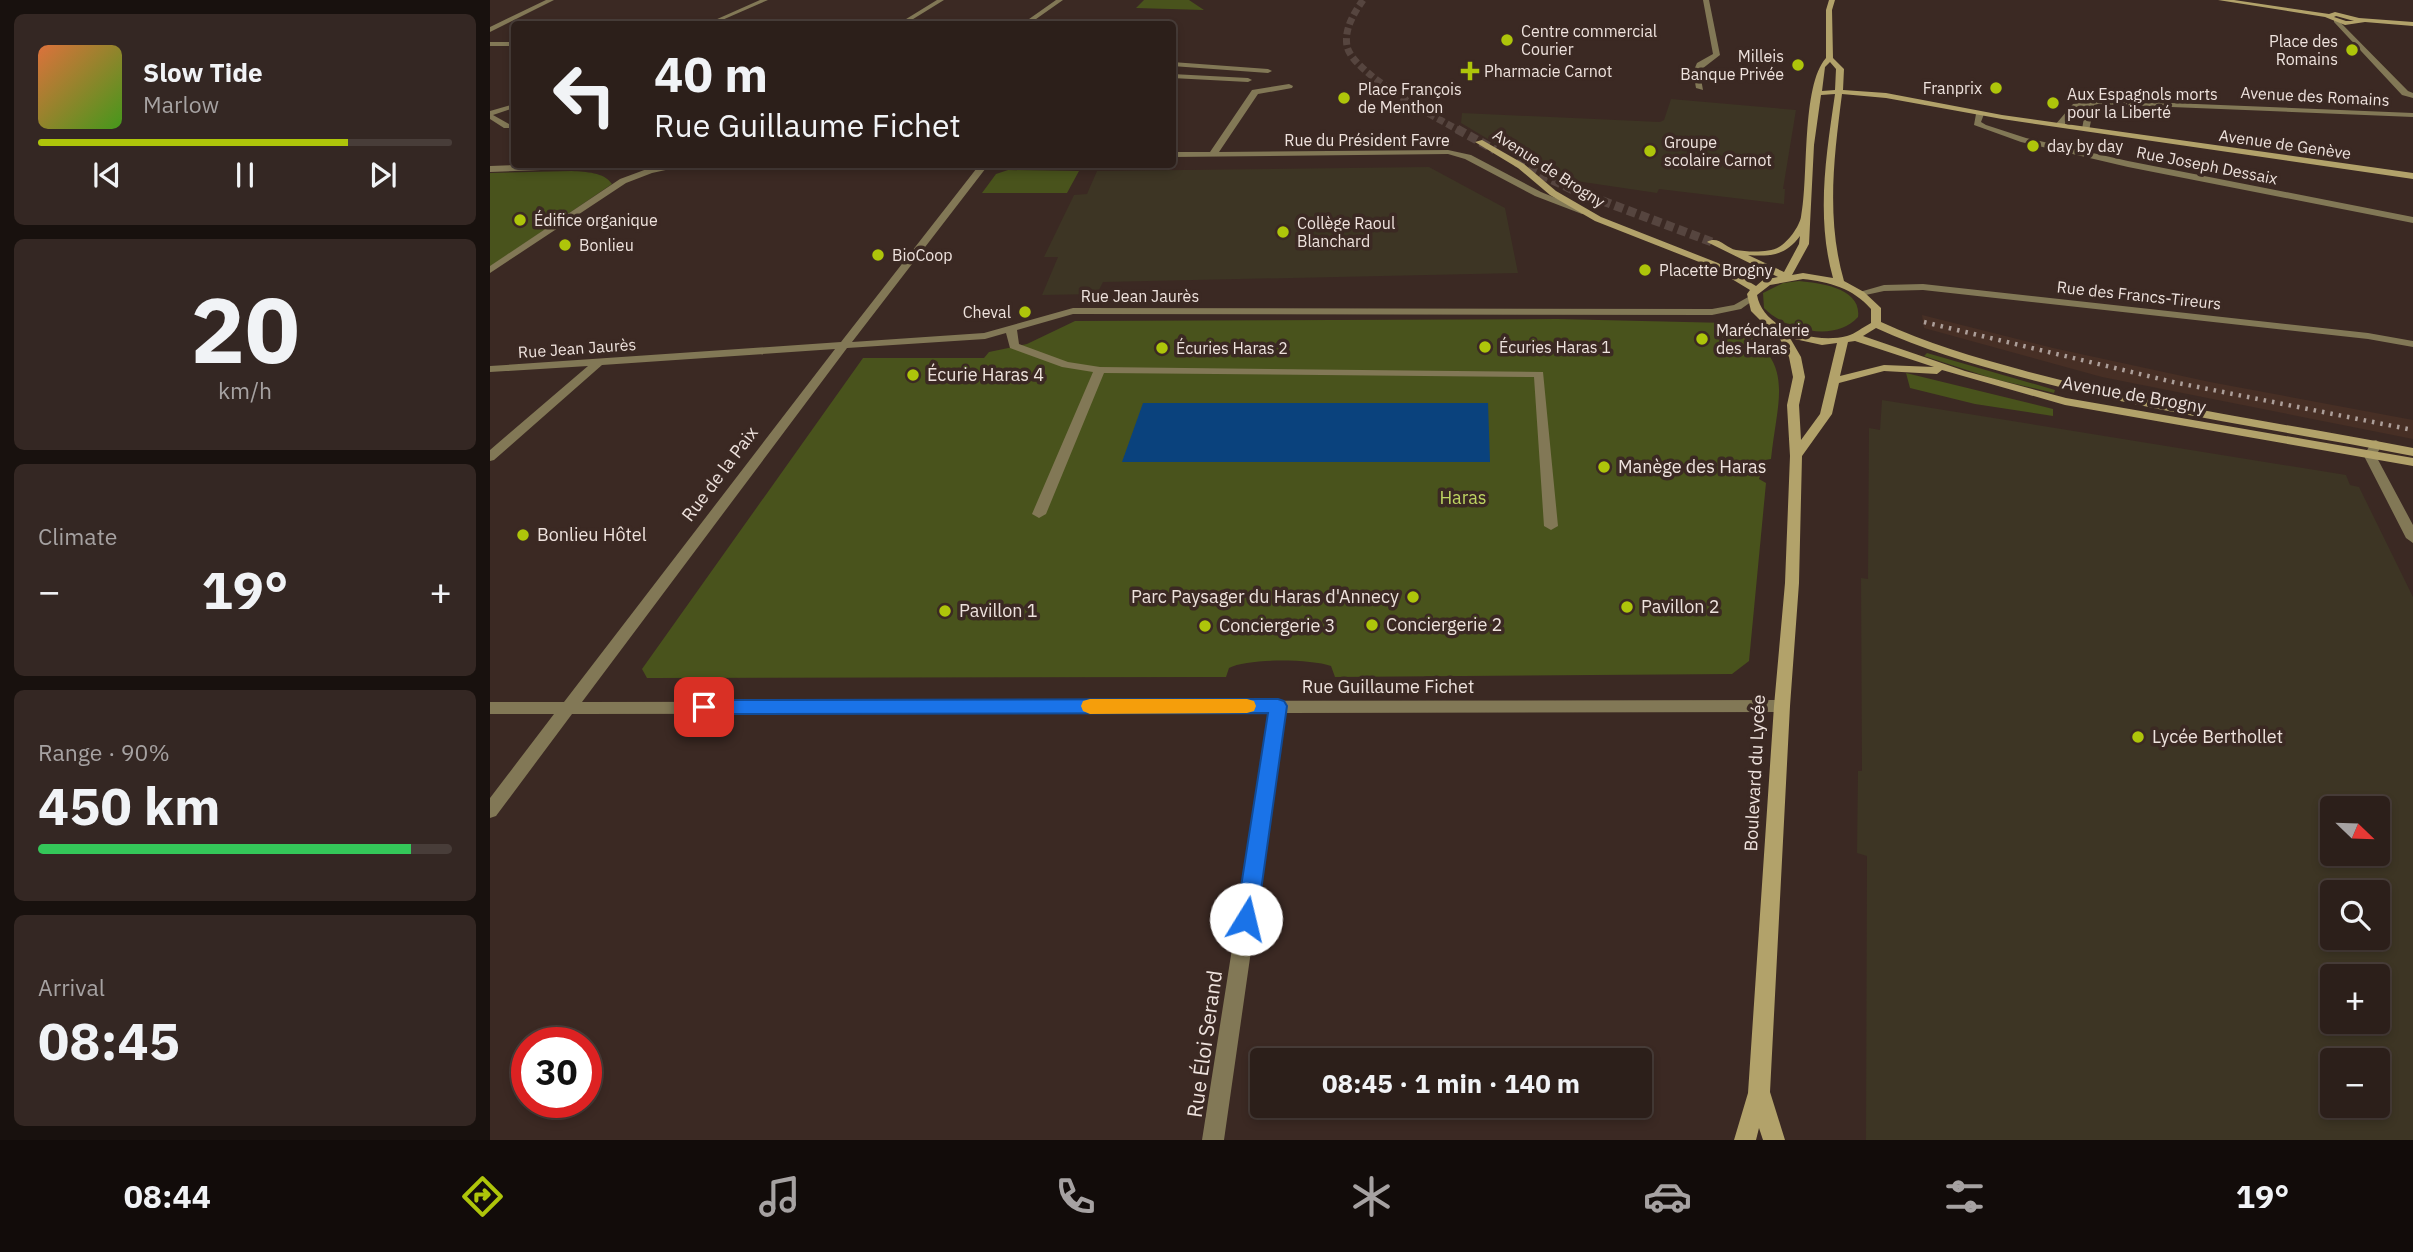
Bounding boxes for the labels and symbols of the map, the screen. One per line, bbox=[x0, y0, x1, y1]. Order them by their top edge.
place label: Centre commercial Courier bbox=[1521, 21, 1657, 59]
place label: Place des Romains bbox=[2269, 31, 2338, 69]
marker: Centre commercial Courier bbox=[1499, 32, 1515, 48]
marker: Place des Romains bbox=[2344, 42, 2360, 58]
place label: Milleis Banque Privée bbox=[1680, 46, 1784, 84]
marker: Milleis Banque Privée bbox=[1790, 57, 1806, 73]
place label: Pharmacie Carnot bbox=[1484, 61, 1612, 81]
marker: Pharmacie Carnot bbox=[1462, 63, 1478, 79]
place label: Franprix bbox=[1923, 78, 1982, 98]
place label: Place François de Menthon bbox=[1358, 79, 1462, 117]
marker: Franprix bbox=[1988, 80, 2004, 96]
street label: Avenue des Romains bbox=[2240, 82, 2390, 110]
place label: Aux Espagnols morts pour la Liberté bbox=[2067, 84, 2218, 122]
marker: Place François de Menthon bbox=[1336, 90, 1352, 106]
marker: Aux Espagnols morts pour la Liberté bbox=[2045, 95, 2061, 111]
street label: Avenue de Brogny bbox=[1489, 124, 1609, 212]
street label: Avenue de Genève bbox=[2218, 125, 2353, 163]
street label: Rue du Président Favre bbox=[1284, 130, 1450, 150]
place label: Groupe scolaire Carnot bbox=[1664, 132, 1772, 170]
place label: day by day bbox=[2047, 136, 2123, 156]
marker: day by day bbox=[2025, 138, 2041, 154]
street label: Rue Joseph Dessaix bbox=[2135, 142, 2279, 188]
marker: Groupe scolaire Carnot bbox=[1642, 143, 1658, 159]
place label: Édifice organique bbox=[534, 209, 658, 230]
marker: Édifice organique bbox=[512, 212, 528, 228]
place label: Collège Raoul Blanchard bbox=[1297, 213, 1395, 251]
marker: Collège Raoul Blanchard bbox=[1275, 224, 1291, 240]
place label: Bonlieu bbox=[579, 235, 634, 255]
marker: Bonlieu bbox=[557, 237, 573, 253]
place label: BioCoop bbox=[892, 245, 953, 265]
marker: BioCoop bbox=[870, 247, 886, 263]
place label: Placette Brogny bbox=[1659, 260, 1773, 280]
marker: Placette Brogny bbox=[1637, 262, 1653, 278]
street label: Rue des Francs-Tireurs bbox=[2056, 276, 2222, 314]
street label: Rue Jean Jaurès bbox=[1081, 286, 1199, 306]
place label: Cheval bbox=[963, 302, 1011, 322]
marker: Cheval bbox=[1017, 304, 1033, 320]
place label: Maréchalerie des Haras bbox=[1716, 320, 1810, 358]
marker: Maréchalerie des Haras bbox=[1694, 331, 1710, 347]
street label: Rue Jean Jaurès bbox=[517, 334, 637, 362]
place label: Écuries Haras 1 bbox=[1499, 336, 1611, 357]
place label: Écuries Haras 2 bbox=[1176, 337, 1288, 358]
marker: Écuries Haras 1 bbox=[1477, 339, 1493, 355]
marker: Écuries Haras 2 bbox=[1154, 340, 1170, 356]
place label: Écurie Haras 4 bbox=[927, 363, 1044, 386]
marker: Écurie Haras 4 bbox=[905, 367, 921, 383]
street label: Avenue de Brogny bbox=[2060, 371, 2208, 418]
street label: Rue de la Paix bbox=[676, 422, 763, 526]
place label: Manège des Haras bbox=[1618, 455, 1766, 478]
marker: Manège des Haras bbox=[1596, 459, 1612, 475]
park label: Haras bbox=[1439, 486, 1487, 509]
place label: Bonlieu Hôtel bbox=[537, 523, 647, 546]
marker: Bonlieu Hôtel bbox=[515, 527, 531, 543]
place label: Parc Paysager du Haras d'Annecy bbox=[1131, 585, 1399, 608]
marker: Parc Paysager du Haras d'Annecy bbox=[1405, 589, 1421, 605]
place label: Pavillon 2 bbox=[1641, 595, 1720, 618]
place label: Pavillon 1 bbox=[959, 599, 1038, 622]
marker: Pavillon 2 bbox=[1619, 599, 1635, 615]
marker: Pavillon 1 bbox=[937, 603, 953, 619]
place label: Conciergerie 2 bbox=[1386, 613, 1502, 636]
place label: Conciergerie 3 bbox=[1219, 614, 1335, 637]
marker: Conciergerie 2 bbox=[1364, 617, 1380, 633]
marker: Conciergerie 3 bbox=[1197, 618, 1213, 634]
street label: Rue Guillaume Fichet bbox=[1302, 675, 1474, 698]
pin bbox=[674, 677, 734, 737]
street label: Boulevard du Lycée bbox=[1739, 694, 1770, 852]
place label: Lycée Berthollet bbox=[2152, 725, 2283, 748]
marker: Lycée Berthollet bbox=[2130, 729, 2146, 745]
north arrow bbox=[2320, 796, 2390, 866]
position arrow bbox=[1209, 882, 1283, 956]
street label: Rue Éloi Serand bbox=[1180, 968, 1228, 1119]
speed limit sign: 30 bbox=[511, 1027, 602, 1118]

